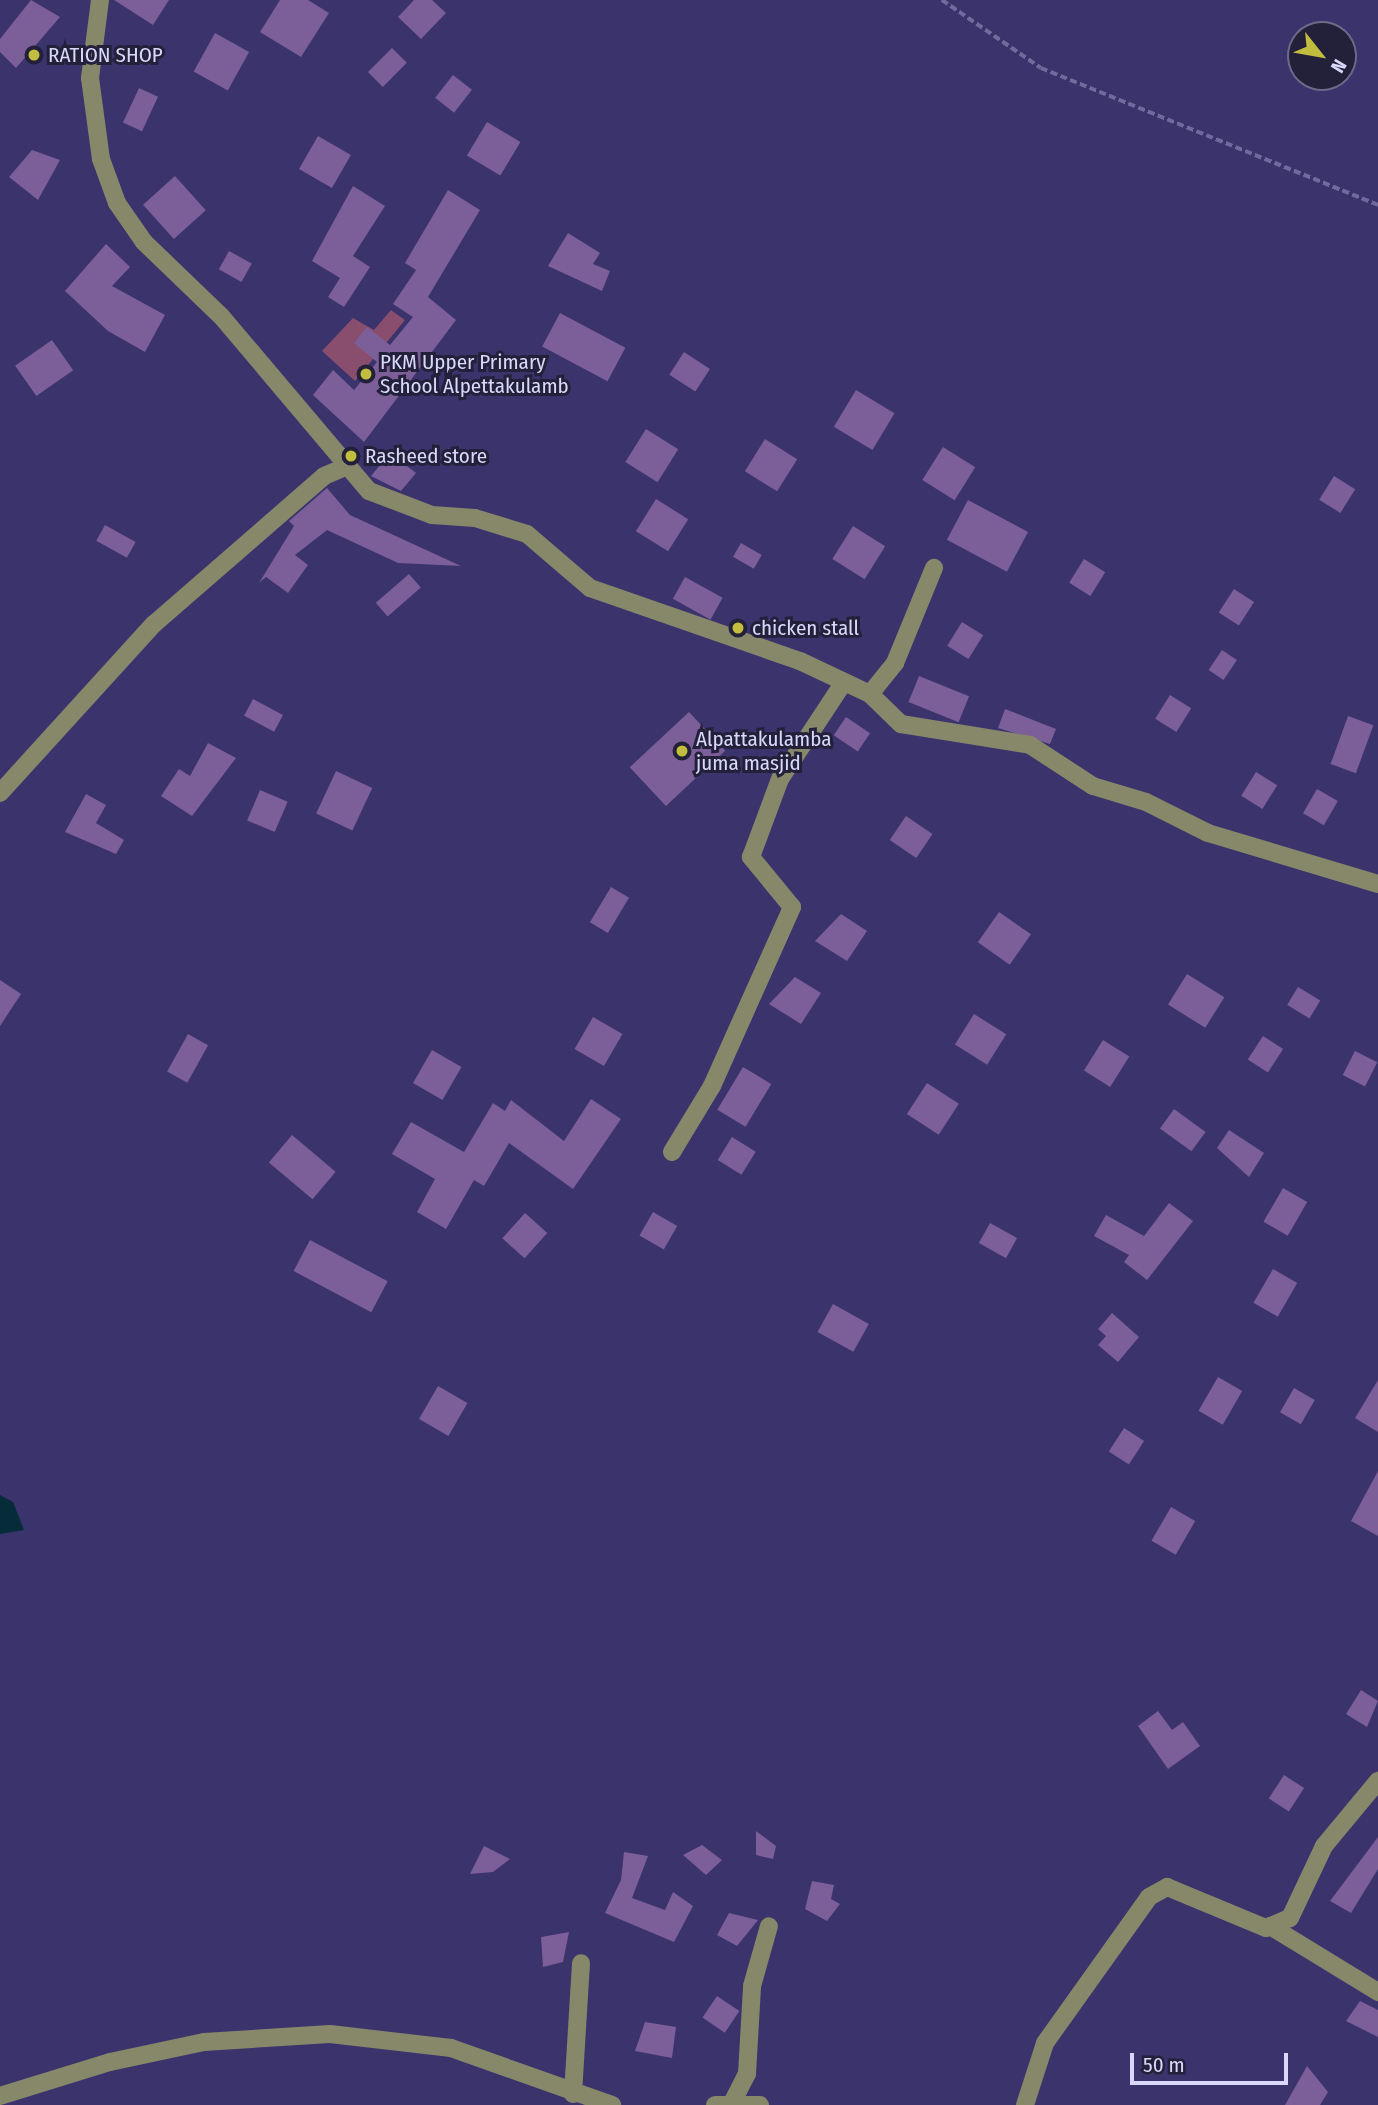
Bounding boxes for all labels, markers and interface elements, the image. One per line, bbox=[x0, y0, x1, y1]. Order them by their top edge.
north arrow bbox=[1287, 21, 1357, 91]
place label: RATION SHOP bbox=[48, 42, 163, 68]
marker: RATION SHOP bbox=[26, 47, 42, 63]
text: N bbox=[1326, 55, 1352, 77]
place label: PKM Upper Primary School Alpettakulamb bbox=[380, 349, 569, 399]
marker: PKM Upper Primary School Alpettakulamb bbox=[358, 366, 374, 382]
place label: Rasheed store bbox=[365, 443, 487, 469]
marker: Rasheed store bbox=[343, 448, 359, 464]
place label: chicken stall bbox=[752, 615, 859, 641]
marker: chicken stall bbox=[730, 620, 746, 636]
place label: Alpattakulamba juma masjid bbox=[696, 726, 832, 776]
marker: Alpattakulamba juma masjid bbox=[674, 743, 690, 759]
scale bar bbox=[1133, 2038, 1290, 2082]
text: 50 m bbox=[1143, 2052, 1185, 2078]

